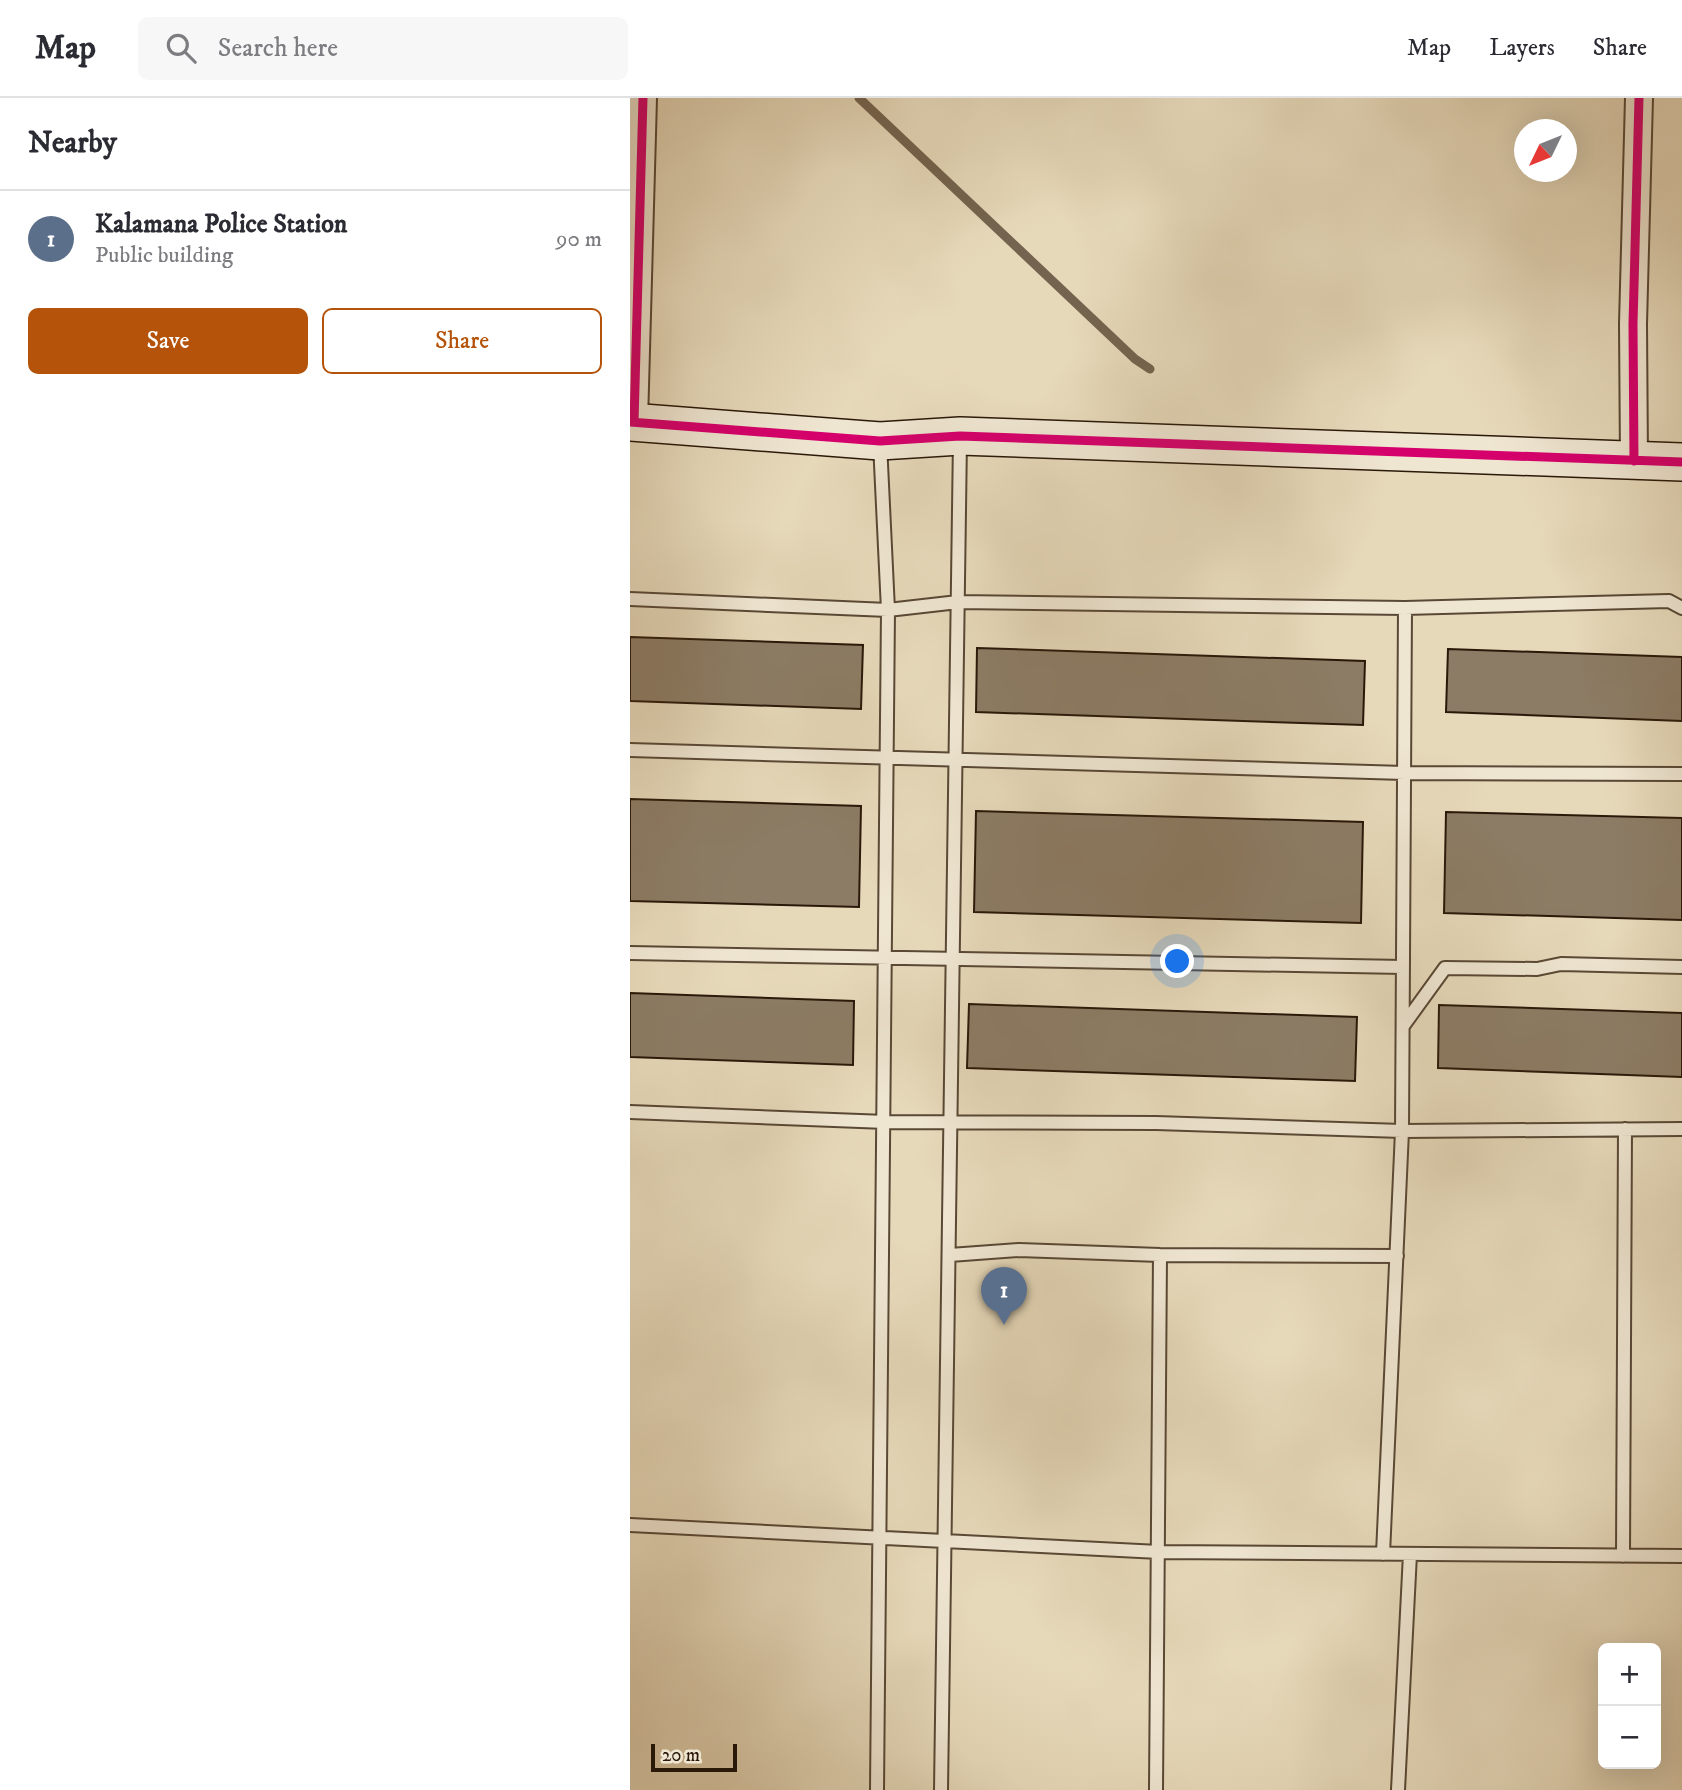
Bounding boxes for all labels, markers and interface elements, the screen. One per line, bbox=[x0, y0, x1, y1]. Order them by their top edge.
search box bbox=[138, 17, 628, 80]
text: Map bbox=[35, 28, 96, 69]
icon: search bbox=[162, 29, 200, 67]
text: Search here bbox=[218, 32, 338, 65]
text: Map bbox=[1407, 33, 1451, 63]
text: Layers bbox=[1489, 33, 1555, 63]
text: Share bbox=[1593, 33, 1647, 63]
north arrow bbox=[1514, 119, 1577, 182]
text: Nearby bbox=[28, 125, 117, 162]
text: Kalamana Police Station bbox=[95, 208, 347, 241]
text: 1 bbox=[47, 225, 55, 254]
text: 90 m bbox=[556, 225, 602, 254]
text: Public building bbox=[95, 241, 233, 270]
button: Save bbox=[28, 308, 308, 374]
button: Share bbox=[322, 308, 602, 374]
your location bbox=[1160, 944, 1194, 978]
pin: 1 bbox=[981, 1267, 1027, 1325]
map controls bbox=[1598, 1643, 1661, 1769]
button: + bbox=[1598, 1643, 1661, 1706]
button: − bbox=[1598, 1706, 1661, 1769]
scale bar bbox=[651, 1741, 737, 1773]
text: 20 m bbox=[662, 1744, 700, 1767]

